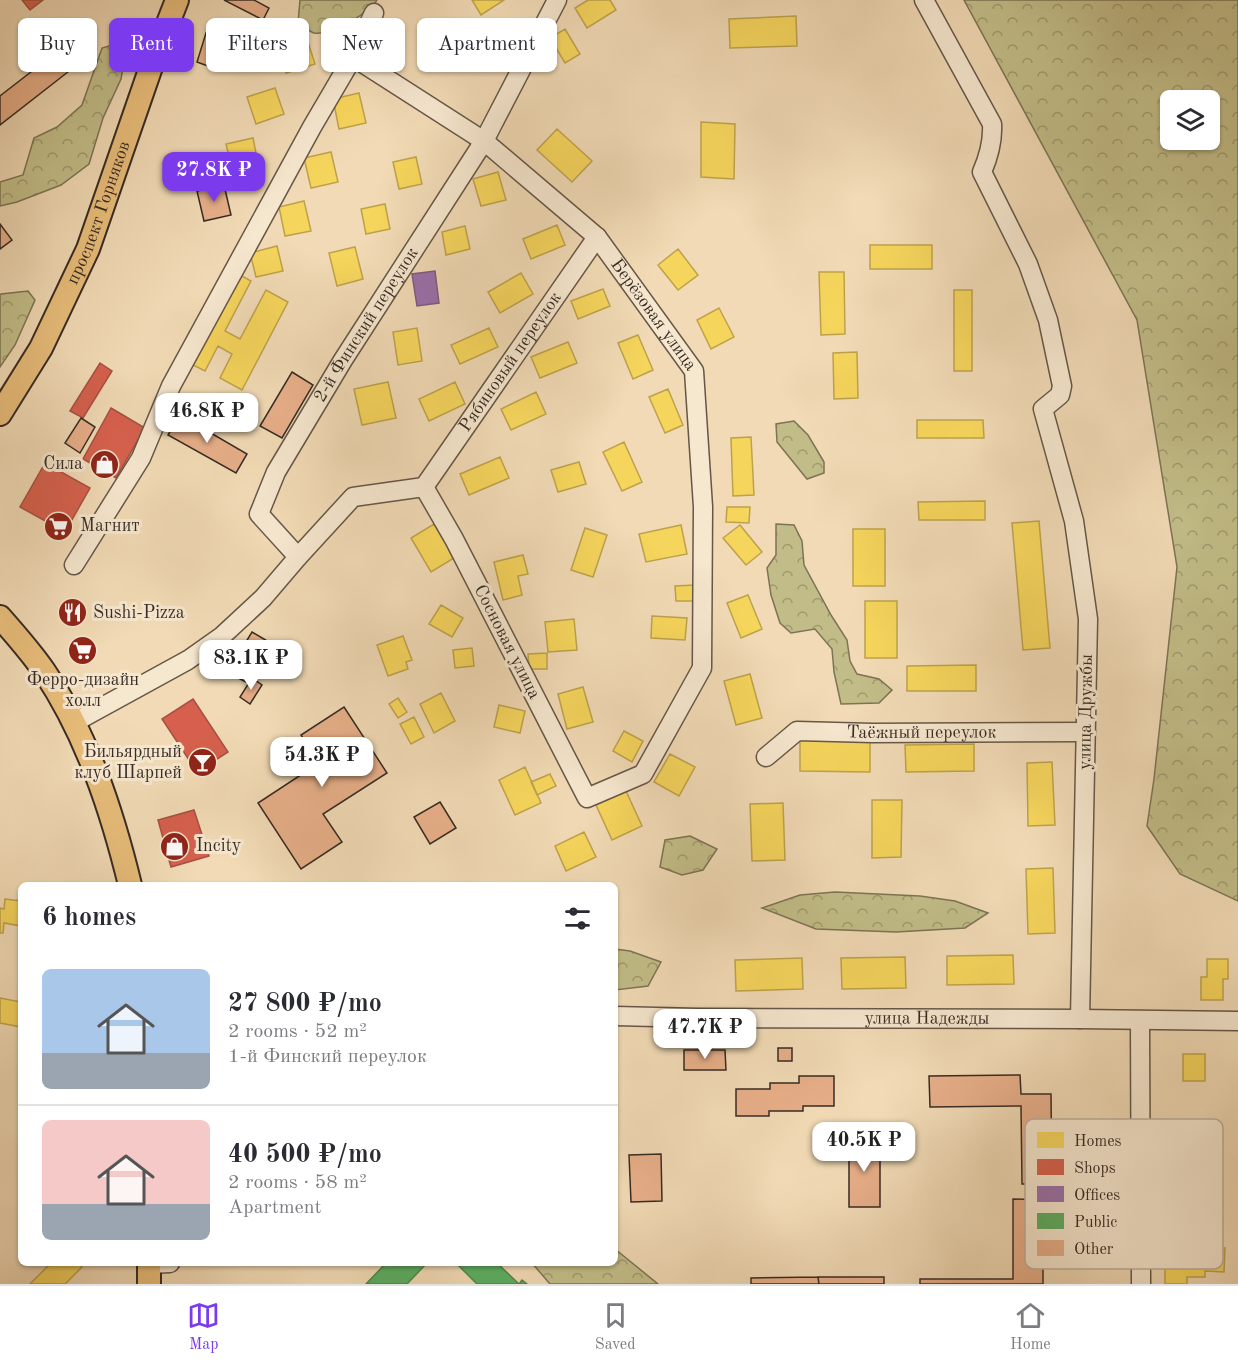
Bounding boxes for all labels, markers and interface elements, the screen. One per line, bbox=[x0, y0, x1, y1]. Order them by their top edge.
chip: Buy bbox=[18, 18, 97, 72]
chip: Rent bbox=[109, 18, 194, 72]
chip: Filters bbox=[206, 18, 309, 72]
chip: New bbox=[321, 18, 405, 72]
chip: Apartment bbox=[417, 18, 557, 72]
map controls bbox=[1160, 90, 1220, 150]
button: layers bbox=[1160, 90, 1220, 150]
street label: проспект Горняков bbox=[64, 139, 134, 287]
pin: 27.8K ₽ bbox=[159, 152, 269, 203]
text: 27.8K ₽ bbox=[176, 161, 252, 181]
street label: 2-й Финский переулок bbox=[311, 244, 422, 405]
street label: Берёзовая улица bbox=[607, 256, 700, 374]
street label: Рябиновый переулок bbox=[456, 289, 565, 435]
pin: 46.8K ₽ bbox=[152, 393, 262, 444]
text: 46.8K ₽ bbox=[169, 402, 245, 422]
shop icon: Сила bbox=[88, 448, 120, 480]
place label: Сила bbox=[43, 455, 83, 473]
supermarket icon: Магнит bbox=[43, 510, 75, 542]
place label: Магнит bbox=[80, 517, 140, 535]
street label: Сосновая улица bbox=[470, 582, 544, 702]
restaurant icon: Sushi-Pizza bbox=[56, 597, 88, 629]
place label: Sushi-Pizza bbox=[93, 604, 185, 622]
supermarket icon: Ферро-дизайн холл bbox=[67, 635, 99, 667]
pin: 83.1K ₽ bbox=[196, 640, 306, 691]
text: 83.1K ₽ bbox=[213, 649, 289, 669]
street label: улица Дружбы bbox=[1076, 654, 1096, 770]
place label: Ферро-дизайн холл bbox=[27, 671, 139, 710]
street label: Таёжный переулок bbox=[846, 723, 997, 742]
pin: 54.3K ₽ bbox=[267, 737, 377, 788]
place label: Бильярдный клуб Шарпей bbox=[75, 743, 182, 782]
bar icon: Бильярдный клуб Шарпей bbox=[187, 746, 219, 778]
text: 54.3K ₽ bbox=[284, 746, 360, 766]
shop icon: Incity bbox=[159, 830, 191, 862]
place label: Incity bbox=[196, 837, 242, 855]
icon: filters bbox=[561, 902, 594, 935]
text: 6 homes bbox=[42, 905, 136, 931]
text: 27 800 ₽/mo bbox=[228, 991, 382, 1017]
icon: home bbox=[90, 993, 162, 1065]
pin: 47.7K ₽ bbox=[650, 1009, 760, 1060]
street label: улица Надежды bbox=[864, 1009, 990, 1028]
text: 47.7K ₽ bbox=[667, 1018, 743, 1038]
text: 2 rooms · 52 m² bbox=[228, 1022, 367, 1042]
text: 1-й Финский переулок bbox=[228, 1047, 427, 1067]
legend bbox=[1025, 1119, 1223, 1269]
pin: 40.5K ₽ bbox=[809, 1122, 919, 1173]
text: 40.5K ₽ bbox=[826, 1131, 902, 1151]
text: Homes bbox=[1074, 1134, 1122, 1150]
text: 40 500 ₽/mo bbox=[228, 1142, 382, 1168]
icon: home bbox=[90, 1144, 162, 1216]
text: Shops bbox=[1074, 1161, 1116, 1177]
text: 2 rooms · 58 m² bbox=[228, 1173, 367, 1193]
text: Offices bbox=[1074, 1188, 1120, 1204]
text: Apartment bbox=[228, 1198, 322, 1218]
text: Public bbox=[1074, 1215, 1117, 1231]
text: Other bbox=[1074, 1242, 1114, 1258]
tab: Map bbox=[187, 1299, 220, 1355]
tab: Saved bbox=[595, 1299, 636, 1355]
tab: Home bbox=[1010, 1299, 1051, 1355]

